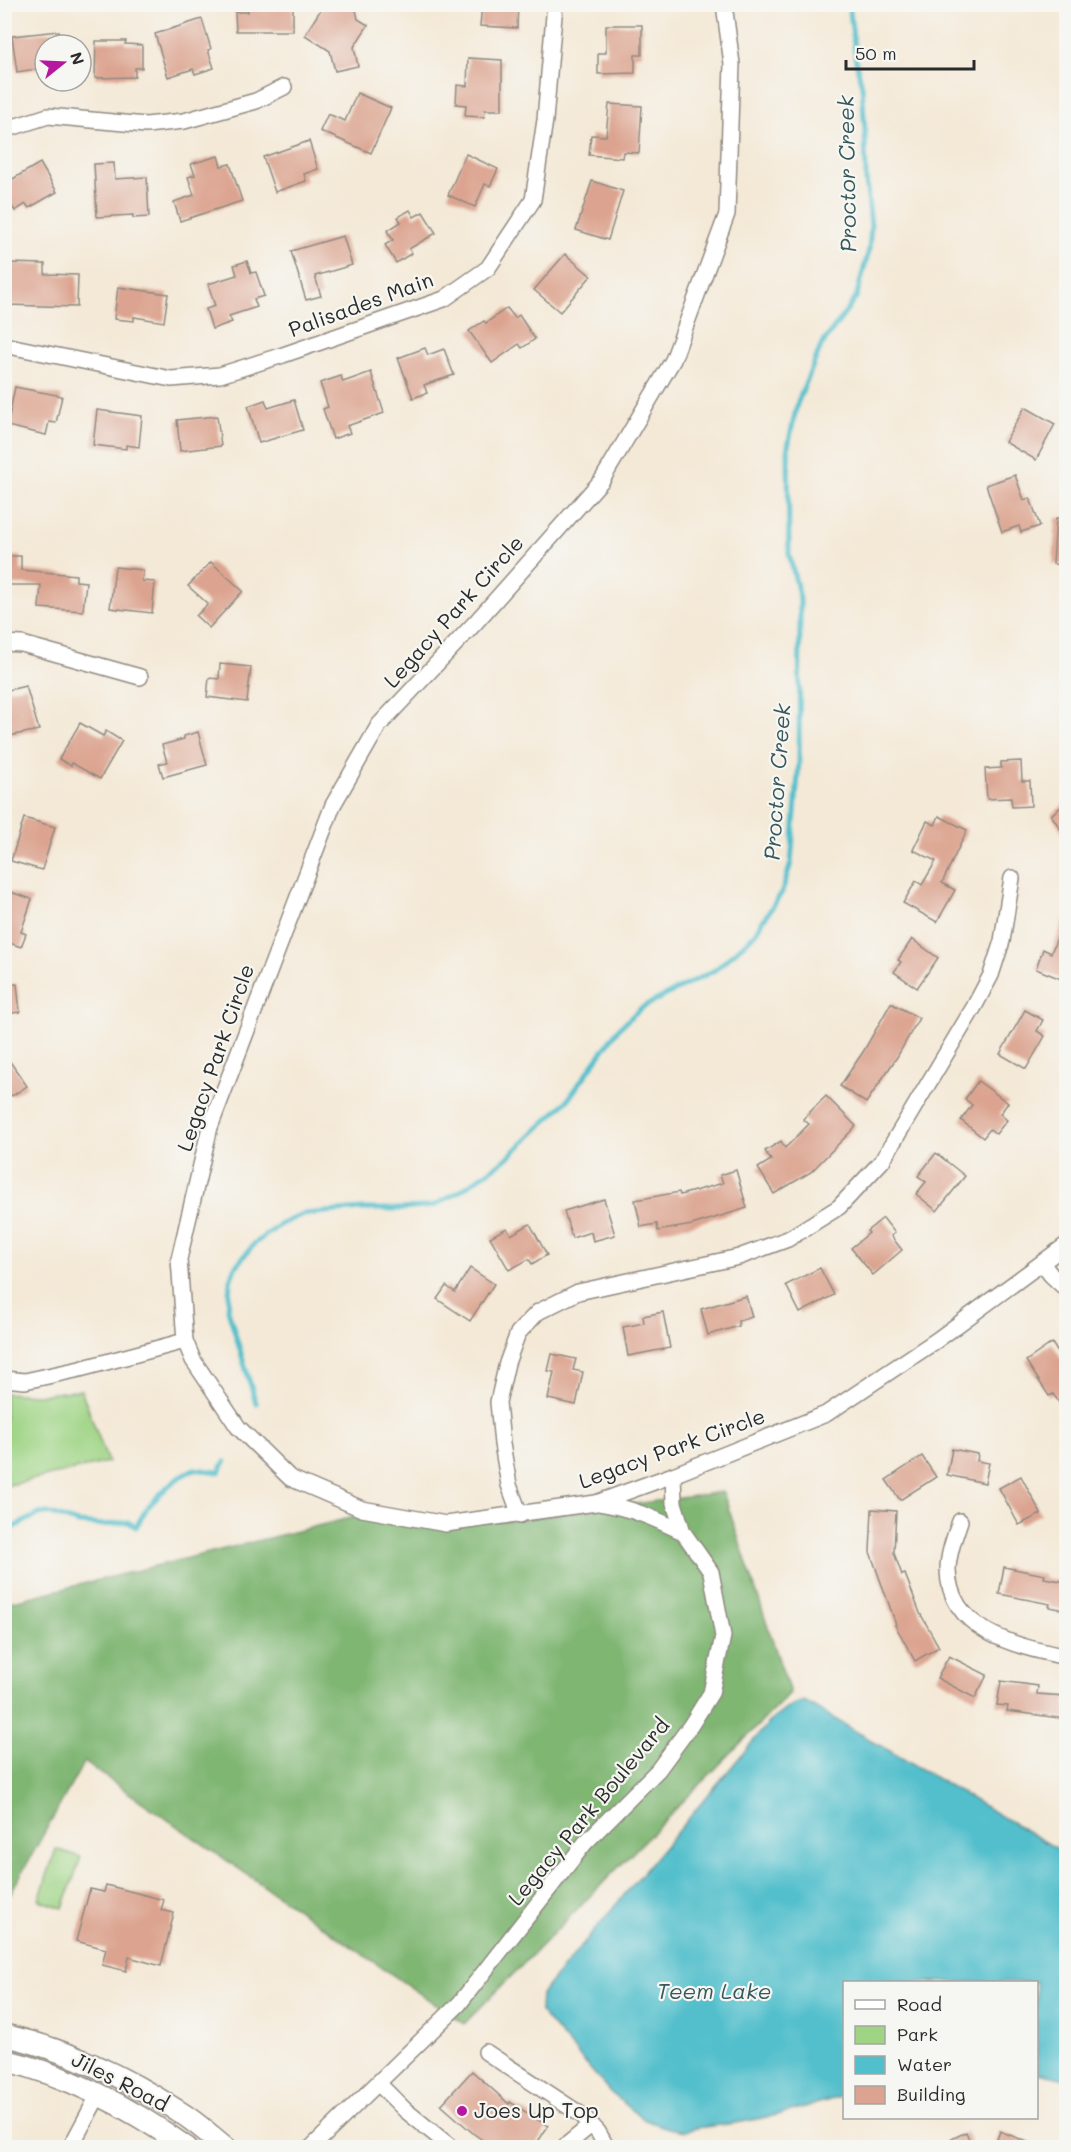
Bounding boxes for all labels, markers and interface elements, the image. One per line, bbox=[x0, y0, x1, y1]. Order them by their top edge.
north arrow bbox=[33, 33, 93, 93]
scale bar bbox=[846, 33, 974, 71]
text: 50 m bbox=[855, 41, 897, 65]
text: N bbox=[66, 49, 90, 67]
water label: Proctor Creek bbox=[831, 94, 862, 253]
street label: Palisades Main bbox=[284, 265, 437, 342]
street label: Legacy Park Circle bbox=[377, 529, 529, 693]
water label: Proctor Creek bbox=[757, 701, 797, 861]
street label: Legacy Park Circle bbox=[170, 960, 259, 1155]
street label: Legacy Park Circle bbox=[575, 1401, 768, 1494]
street label: Legacy Park Boulevard bbox=[501, 1712, 674, 1910]
water label: Teem Lake bbox=[657, 1976, 771, 2005]
legend bbox=[843, 1981, 1038, 2119]
text: Road bbox=[897, 1992, 942, 2016]
text: Park bbox=[897, 2022, 938, 2046]
street label: Jiles Road bbox=[68, 2045, 174, 2117]
text: Water bbox=[897, 2052, 952, 2076]
text: Building bbox=[897, 2082, 965, 2106]
place label: Joes Up Top bbox=[474, 2096, 599, 2123]
marker: Joes Up Top bbox=[455, 2104, 469, 2118]

